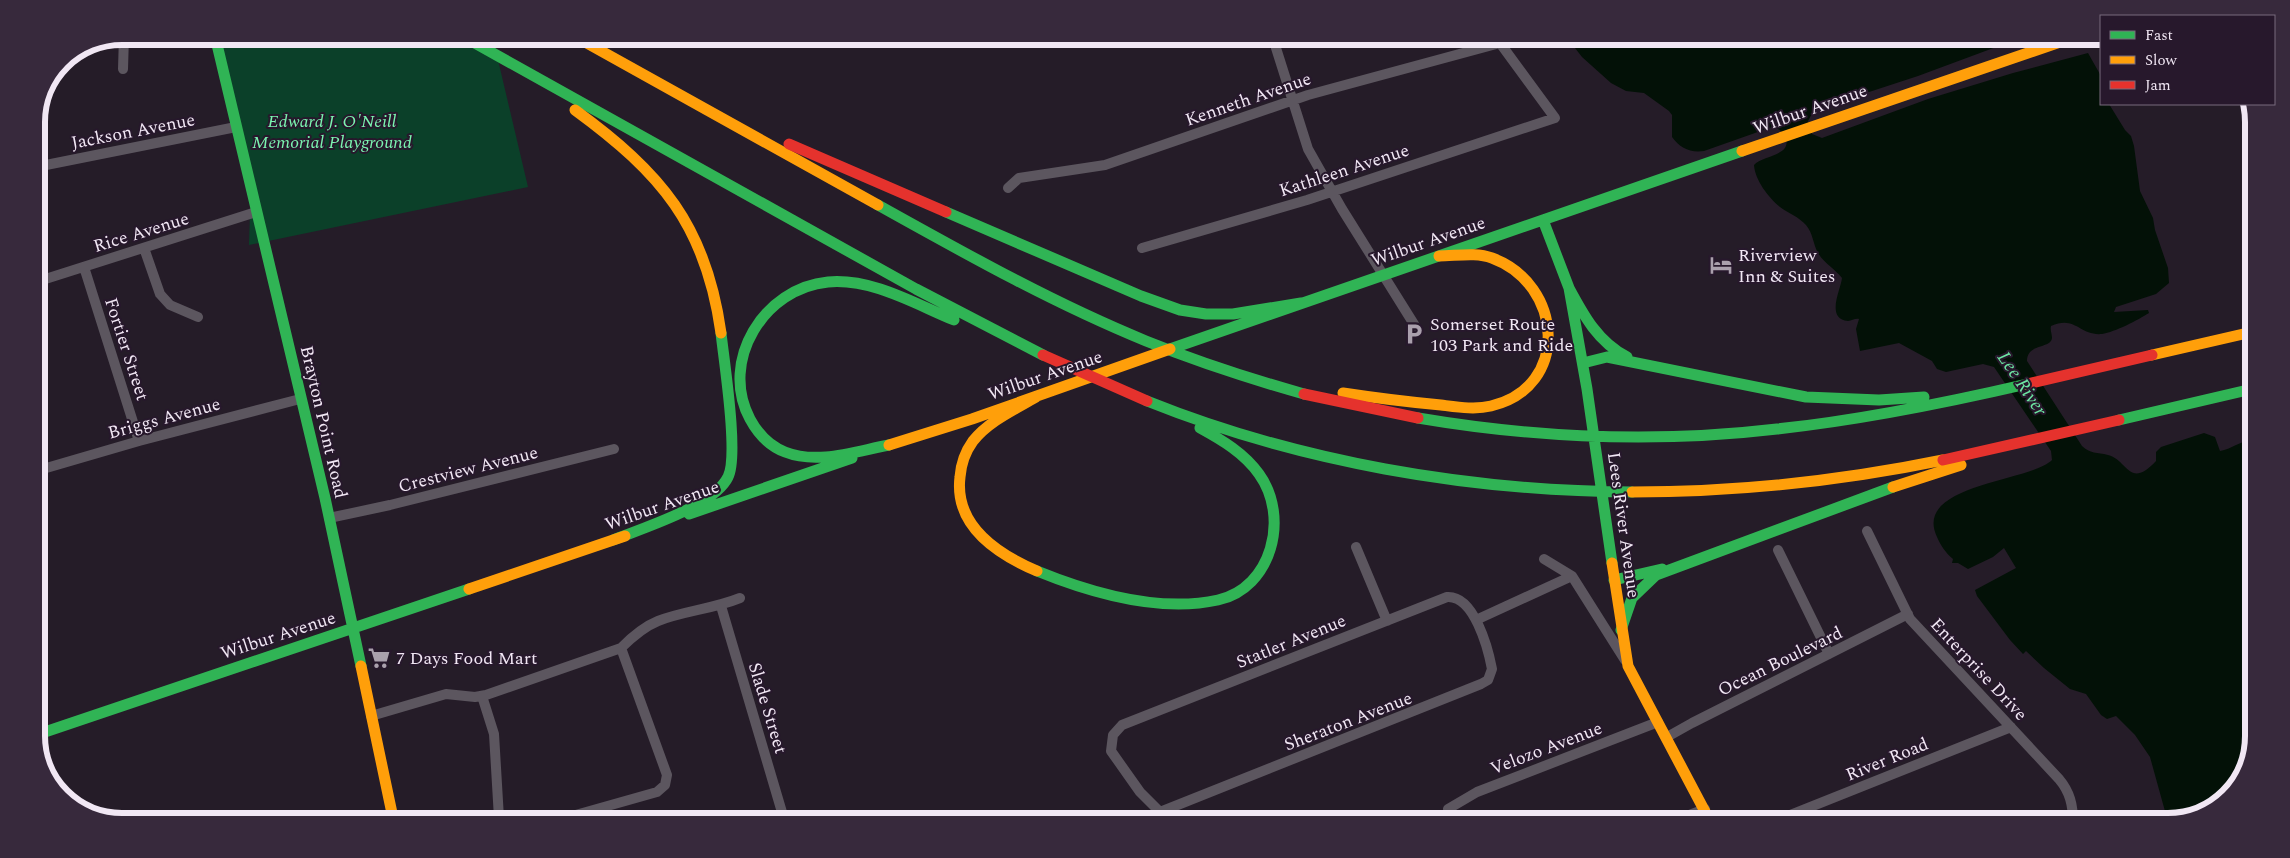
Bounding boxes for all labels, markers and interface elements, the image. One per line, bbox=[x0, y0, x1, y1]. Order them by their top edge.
legend bbox=[2100, 15, 2275, 105]
text: Fast bbox=[2145, 24, 2173, 47]
text: Slow bbox=[2145, 49, 2177, 72]
street label: Kenneth Avenue bbox=[1181, 65, 1315, 134]
text: Jam bbox=[2145, 74, 2171, 97]
street label: Wilbur Avenue bbox=[1749, 77, 1871, 142]
street label: Jackson Avenue bbox=[69, 106, 197, 157]
park label: Edward J. O'Neill Memorial Playground bbox=[252, 108, 412, 156]
street label: Kathleen Avenue bbox=[1276, 137, 1413, 204]
street label: Rice Avenue bbox=[90, 205, 192, 260]
street label: Wilbur Avenue bbox=[1367, 209, 1489, 274]
place label: Riverview Inn & Suites bbox=[1738, 242, 1836, 290]
hotel icon: Riverview Inn & Suites bbox=[1708, 252, 1734, 278]
street label: Fortier Street bbox=[97, 294, 156, 404]
place label: Somerset Route 103 Park and Ride bbox=[1430, 311, 1573, 359]
parking icon: Somerset Route 103 Park and Ride bbox=[1401, 321, 1427, 347]
street label: Brayton Point Road bbox=[293, 343, 354, 501]
street label: Wilbur Avenue bbox=[984, 343, 1106, 408]
water label: Lee River bbox=[1989, 346, 2054, 422]
street label: Briggs Avenue bbox=[105, 391, 223, 446]
street label: Crestview Avenue bbox=[395, 439, 541, 500]
street label: Lees River Avenue bbox=[1600, 450, 1647, 600]
street label: Wilbur Avenue bbox=[601, 473, 723, 538]
street label: Wilbur Avenue bbox=[217, 604, 339, 667]
street label: Statler Avenue bbox=[1232, 607, 1350, 676]
street label: Enterprise Drive bbox=[1924, 612, 2034, 727]
street label: Ocean Boulevard bbox=[1713, 619, 1847, 703]
supermarket icon: 7 Days Food Mart bbox=[366, 645, 392, 671]
place label: 7 Days Food Mart bbox=[396, 645, 537, 672]
street label: Slade Street bbox=[741, 659, 794, 757]
street label: Sheraton Avenue bbox=[1280, 685, 1416, 758]
street label: Velozo Avenue bbox=[1486, 715, 1606, 782]
street label: River Road bbox=[1842, 731, 1933, 788]

